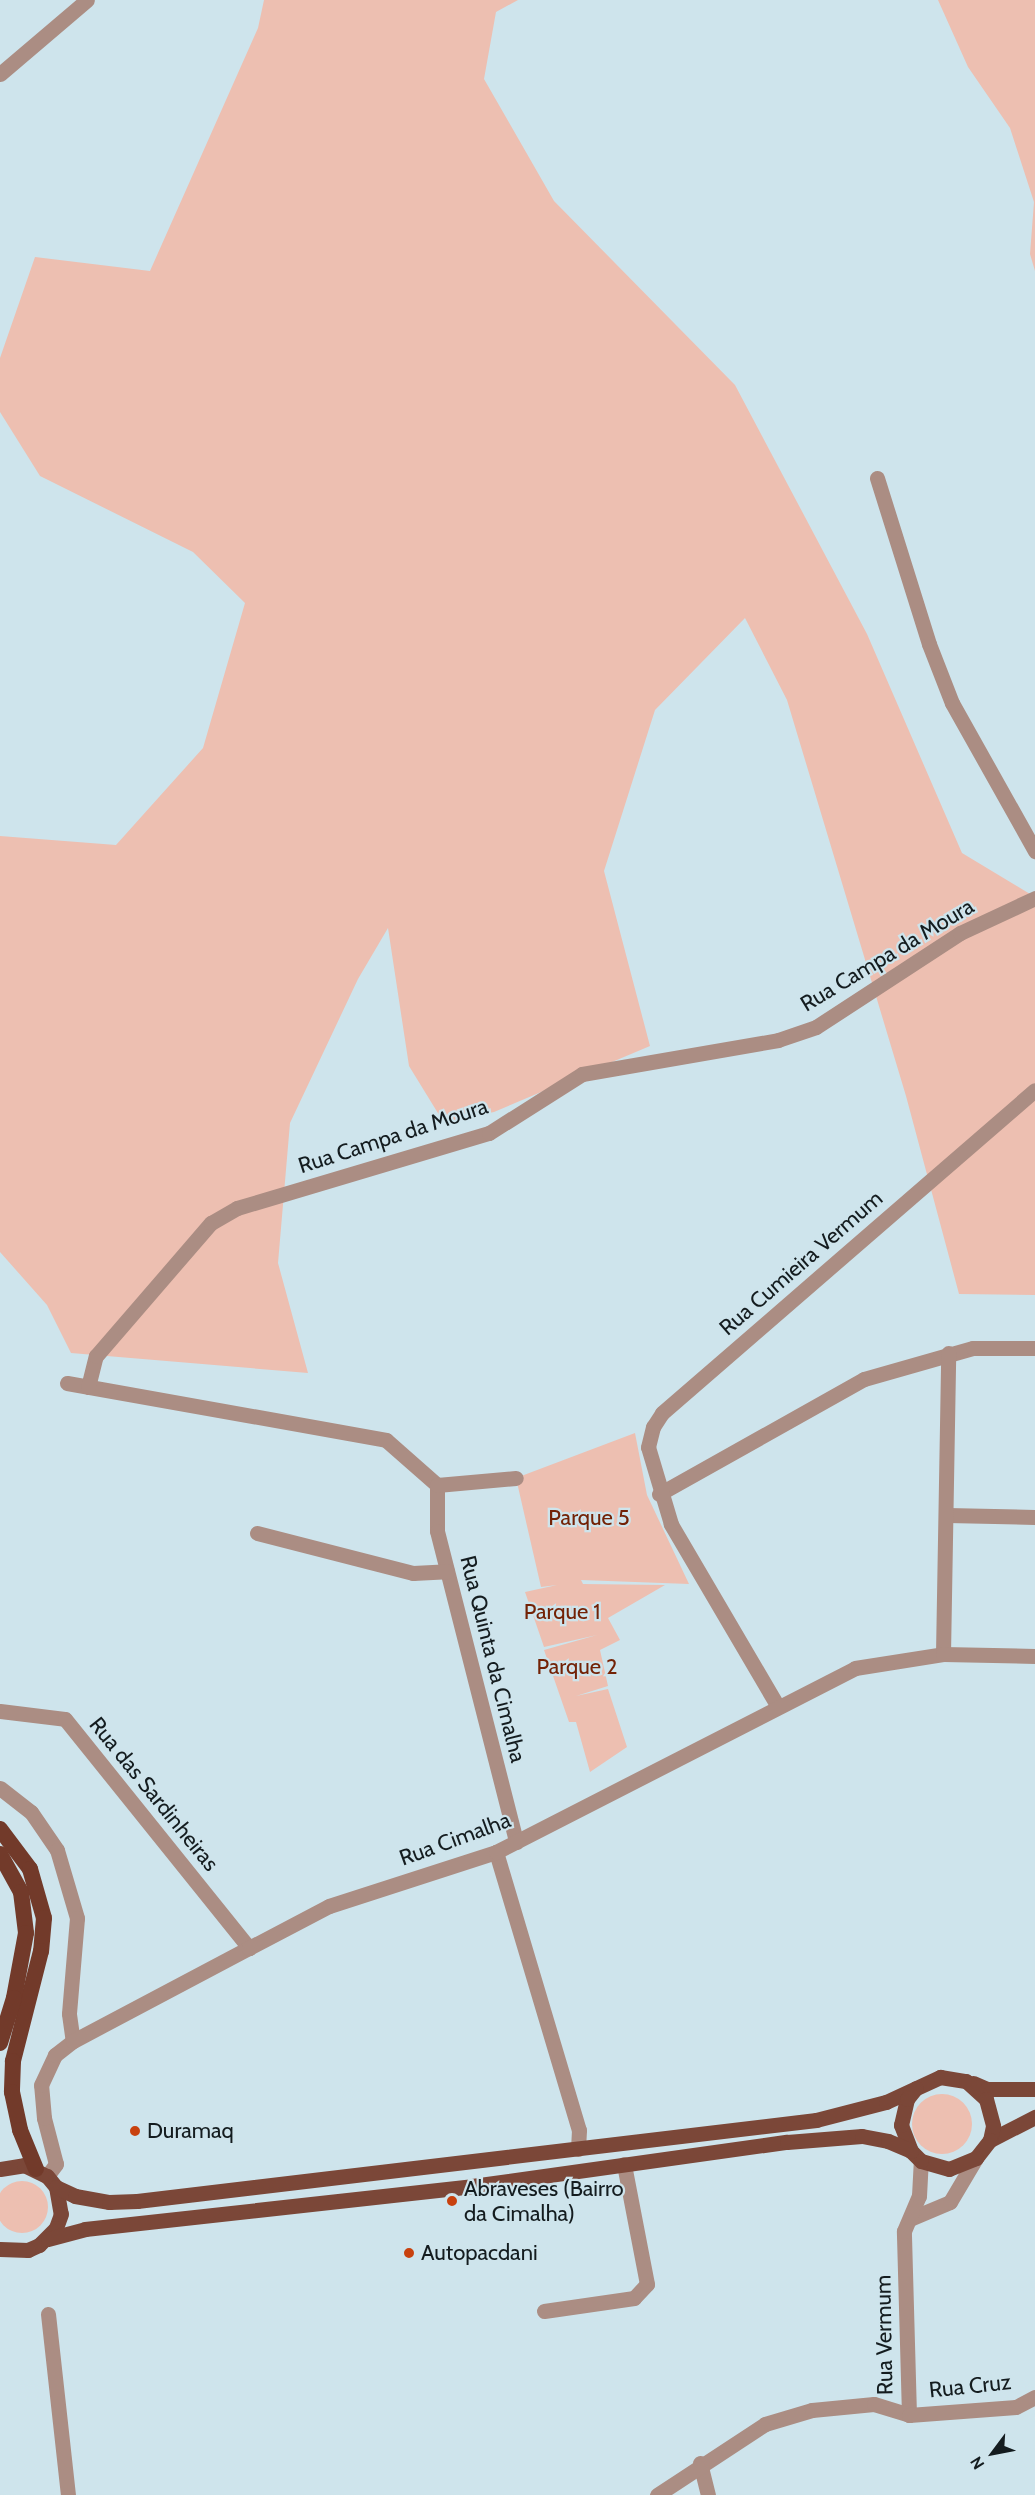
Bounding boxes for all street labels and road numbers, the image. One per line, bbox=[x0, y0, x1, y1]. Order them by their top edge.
street label: Rua Campa da Moura bbox=[796, 893, 978, 1017]
street label: Rua Campa da Moura bbox=[295, 1093, 491, 1179]
street label: Rua Cumieira Vermum bbox=[714, 1185, 888, 1341]
street label: Rua Quinta da Cimalha bbox=[455, 1553, 531, 1765]
street label: Rua das Sardinheiras bbox=[84, 1712, 224, 1876]
street label: Rua Cimalha bbox=[396, 1807, 514, 1871]
street label: Rua Vermum bbox=[870, 2275, 898, 2395]
street label: Rua Cruz bbox=[928, 2369, 1012, 2403]

